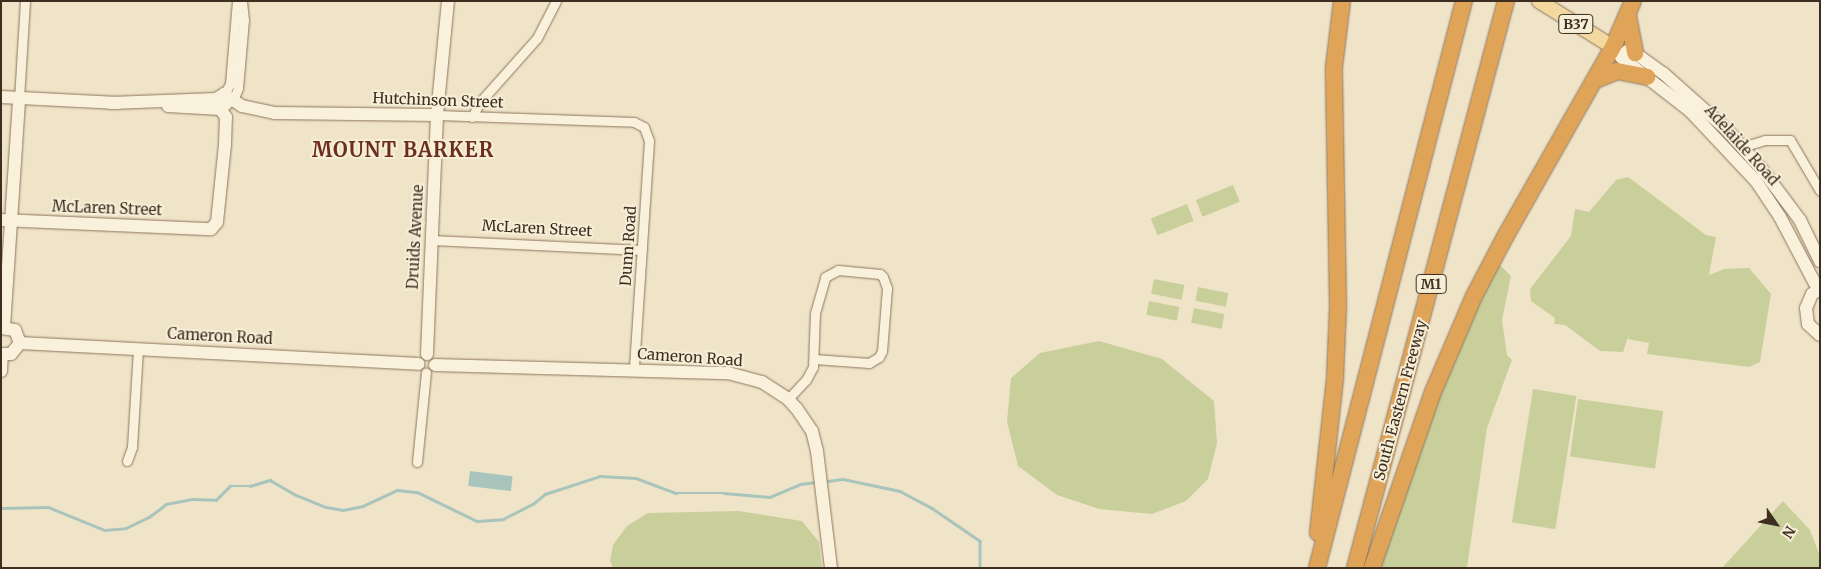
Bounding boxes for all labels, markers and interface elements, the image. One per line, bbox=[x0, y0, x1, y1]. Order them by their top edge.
road number: B37 bbox=[1557, 12, 1595, 36]
street label: Hutchinson Street bbox=[372, 89, 504, 111]
street label: Adelaide Road bbox=[1701, 101, 1783, 189]
district label: MOUNT BARKER bbox=[310, 137, 496, 161]
street label: Druids Avenue bbox=[403, 184, 427, 290]
street label: McLaren Street bbox=[52, 197, 162, 219]
street label: Dunn Road bbox=[616, 205, 640, 287]
street label: McLaren Street bbox=[481, 216, 593, 240]
road number: M1 bbox=[1415, 272, 1447, 296]
street label: South Eastern Freeway bbox=[1370, 318, 1430, 482]
street label: Cameron Road bbox=[167, 324, 273, 348]
street label: Cameron Road bbox=[637, 344, 743, 370]
north arrow bbox=[1751, 499, 1801, 549]
text: N bbox=[1778, 523, 1799, 542]

